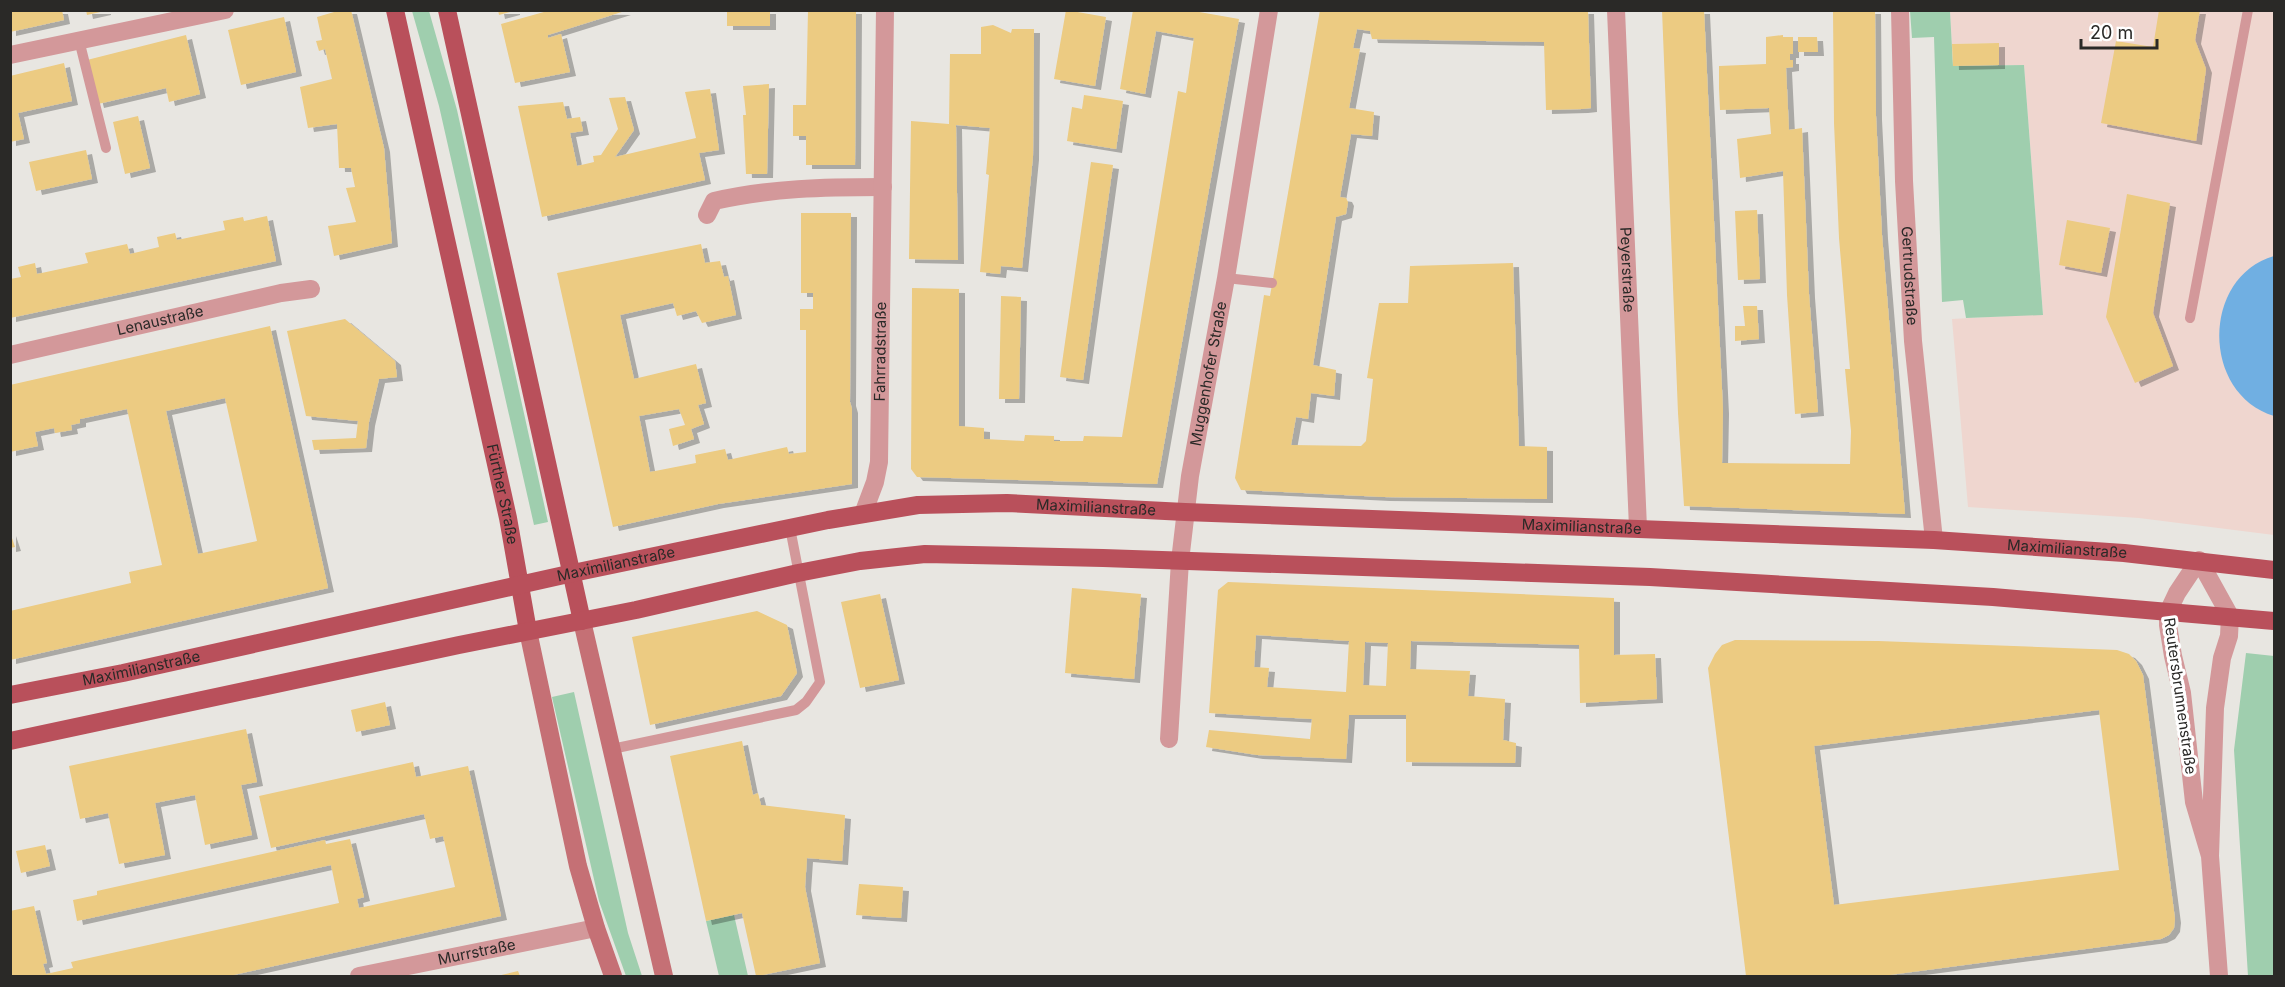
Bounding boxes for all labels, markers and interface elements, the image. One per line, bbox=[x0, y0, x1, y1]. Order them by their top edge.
scale bar bbox=[2081, 12, 2158, 50]
text: 20 m bbox=[2090, 22, 2133, 43]
street label: Gertrudstraße bbox=[1898, 226, 1922, 326]
street label: Peyerstraße bbox=[1616, 227, 1639, 313]
street label: Muggenhofer Straße bbox=[1186, 300, 1231, 447]
street label: Lenaustraße bbox=[115, 301, 205, 339]
street label: Fahrradstraße bbox=[870, 301, 890, 402]
street label: Fürther Straße bbox=[483, 442, 522, 546]
street label: Maximilianstraße bbox=[1036, 494, 1157, 520]
street label: Maximilianstraße bbox=[1521, 515, 1642, 538]
street label: Maximilianstraße bbox=[2007, 535, 2128, 562]
street label: Maximilianstraße bbox=[555, 542, 677, 585]
street label: Reutersbrunnenstraße bbox=[2160, 616, 2201, 776]
street label: Maximilianstraße bbox=[81, 646, 202, 690]
street label: Murrstraße bbox=[436, 935, 517, 969]

